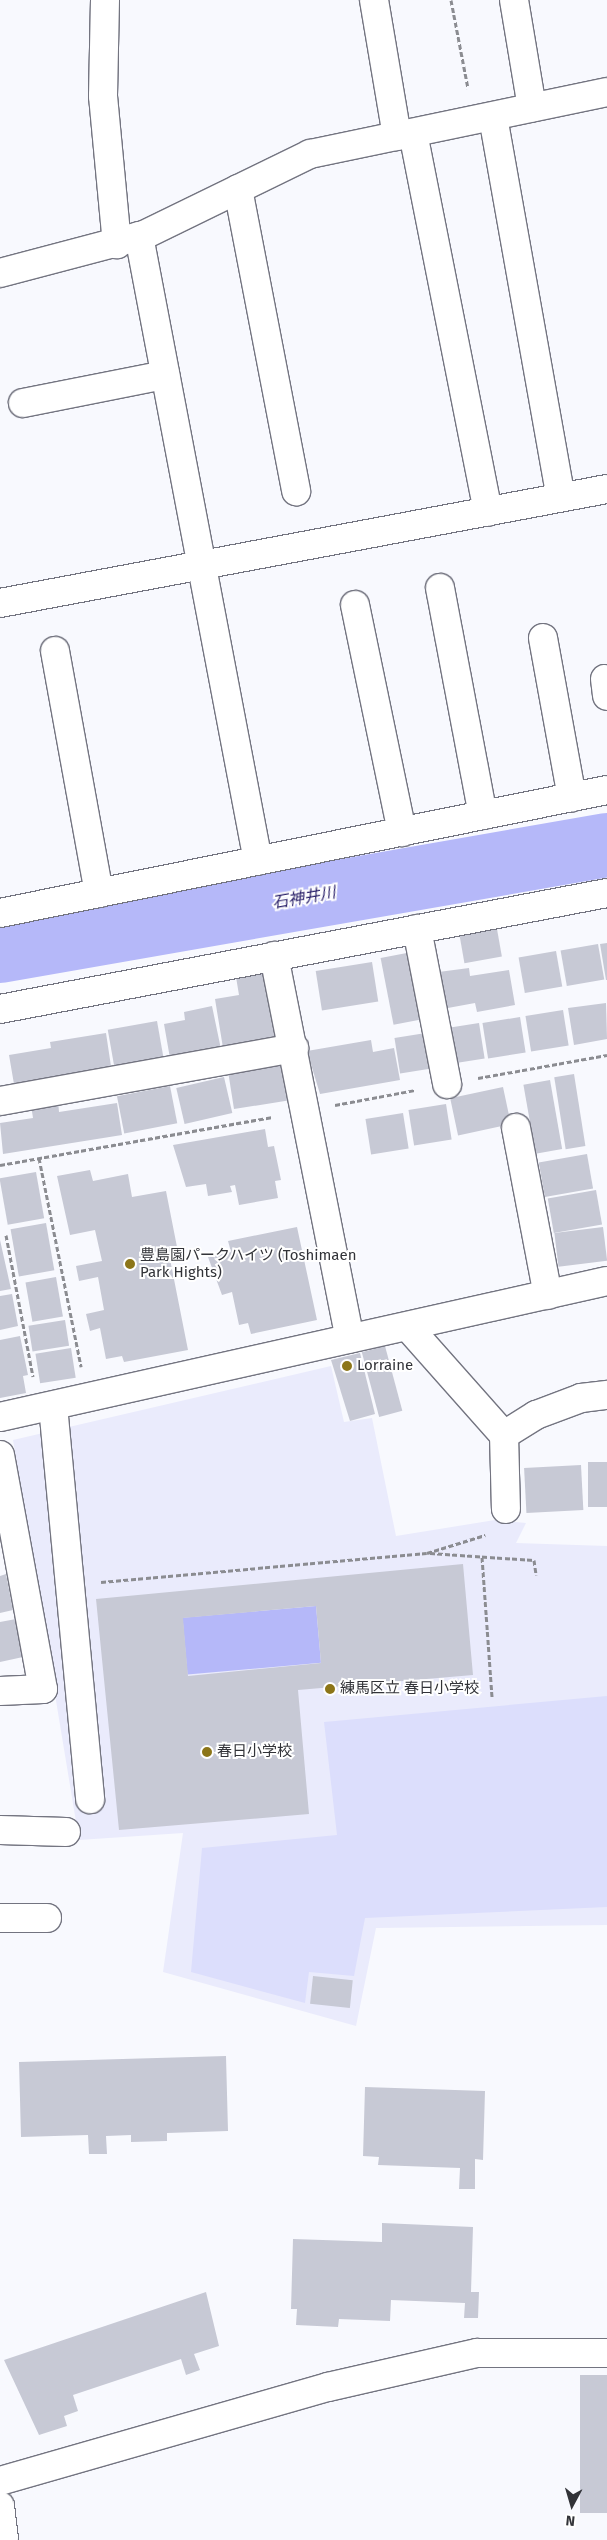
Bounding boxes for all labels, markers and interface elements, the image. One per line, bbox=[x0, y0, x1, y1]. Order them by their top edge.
water label: 石神井川 bbox=[271, 883, 337, 913]
place label: 豊島園パークハイツ (Toshimaen Park Hights) bbox=[140, 1246, 358, 1281]
marker: 豊島園パークハイツ (Toshimaen Park Hights) bbox=[124, 1258, 136, 1270]
place label: Lorraine bbox=[357, 1357, 413, 1375]
marker: Lorraine bbox=[341, 1360, 353, 1372]
place label: 練馬区立 春日小学校 bbox=[340, 1680, 479, 1698]
marker: 練馬区立 春日小学校 bbox=[324, 1683, 336, 1695]
place label: 春日小学校 bbox=[217, 1743, 292, 1761]
marker: 春日小学校 bbox=[201, 1746, 213, 1758]
north arrow bbox=[547, 2480, 597, 2530]
text: N bbox=[565, 2511, 576, 2529]

